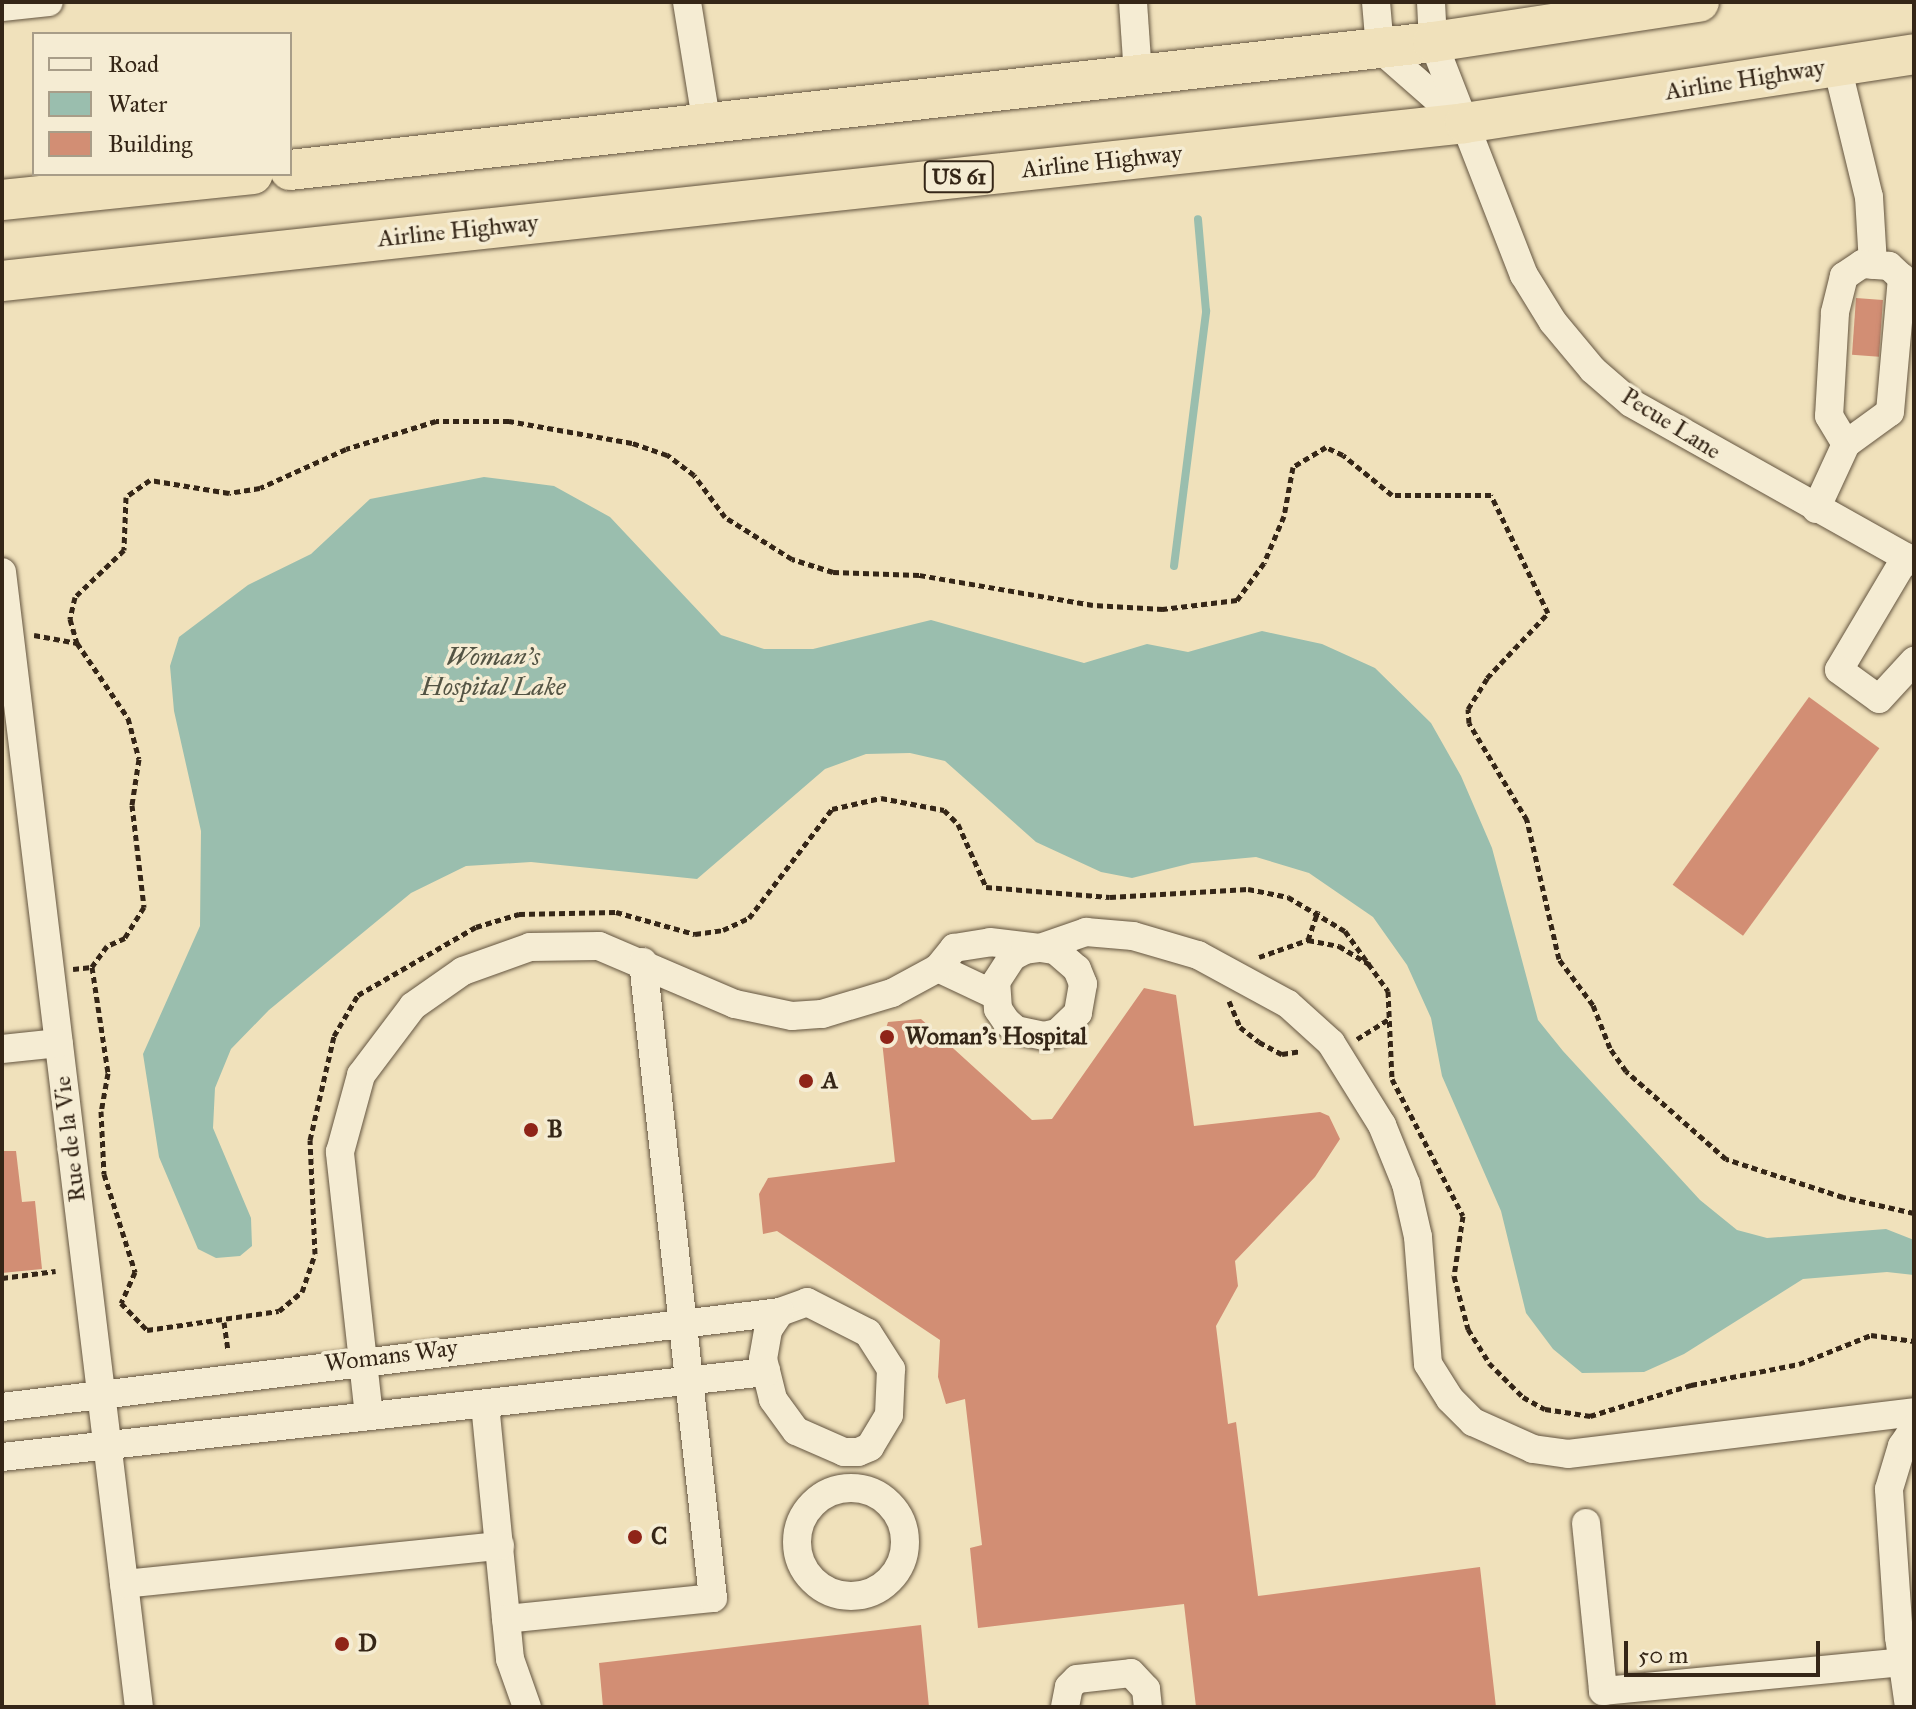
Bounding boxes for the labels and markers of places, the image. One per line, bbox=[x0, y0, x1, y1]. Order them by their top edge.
place label: Woman's Hospital bbox=[905, 1023, 1087, 1051]
marker: Woman's Hospital bbox=[876, 1026, 898, 1048]
place label: A bbox=[822, 1067, 838, 1095]
marker: A bbox=[797, 1072, 815, 1090]
place label: B bbox=[547, 1116, 563, 1144]
marker: B bbox=[522, 1121, 540, 1139]
place label: C bbox=[651, 1523, 667, 1551]
marker: C bbox=[626, 1528, 644, 1546]
place label: D bbox=[358, 1630, 377, 1658]
marker: D bbox=[333, 1635, 351, 1653]

